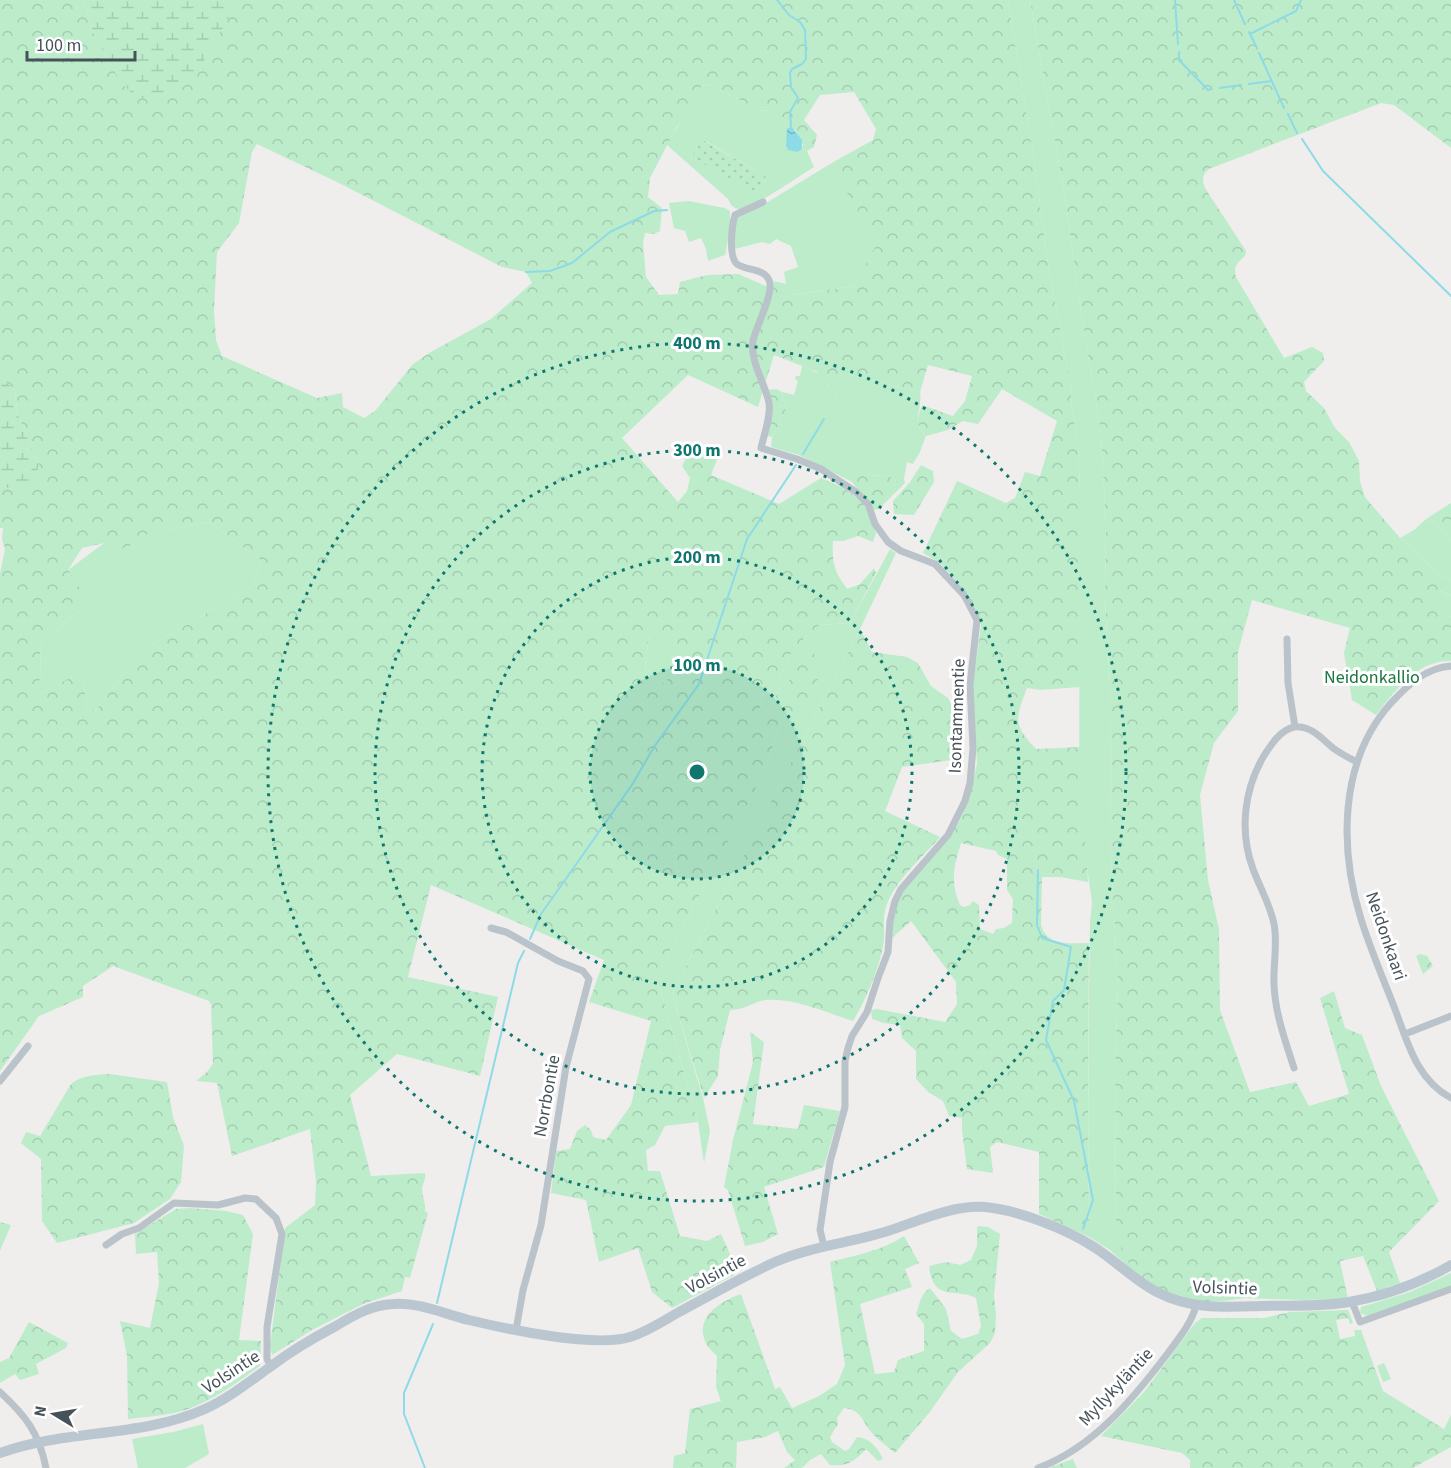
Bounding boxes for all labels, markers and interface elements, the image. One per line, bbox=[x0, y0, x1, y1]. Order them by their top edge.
scale bar bbox=[27, 24, 135, 62]
text: 100 m bbox=[36, 33, 81, 58]
text: 400 m bbox=[673, 331, 721, 356]
text: 300 m bbox=[673, 438, 721, 463]
text: 200 m bbox=[673, 545, 721, 570]
text: 100 m bbox=[673, 653, 721, 678]
street label: Isontammentie bbox=[943, 658, 971, 774]
park label: Neidonkallio bbox=[1324, 665, 1420, 690]
centre of rings bbox=[687, 762, 707, 782]
street label: Neidonkaari bbox=[1359, 888, 1413, 984]
street label: Norrbontie bbox=[527, 1053, 567, 1139]
street label: Volsintie bbox=[682, 1248, 750, 1300]
street label: Volsintie bbox=[1192, 1274, 1258, 1302]
street label: Myllykyläntie bbox=[1073, 1342, 1159, 1432]
street label: Volsintie bbox=[197, 1344, 265, 1400]
north arrow bbox=[24, 1384, 84, 1444]
text: N bbox=[28, 1404, 52, 1419]

